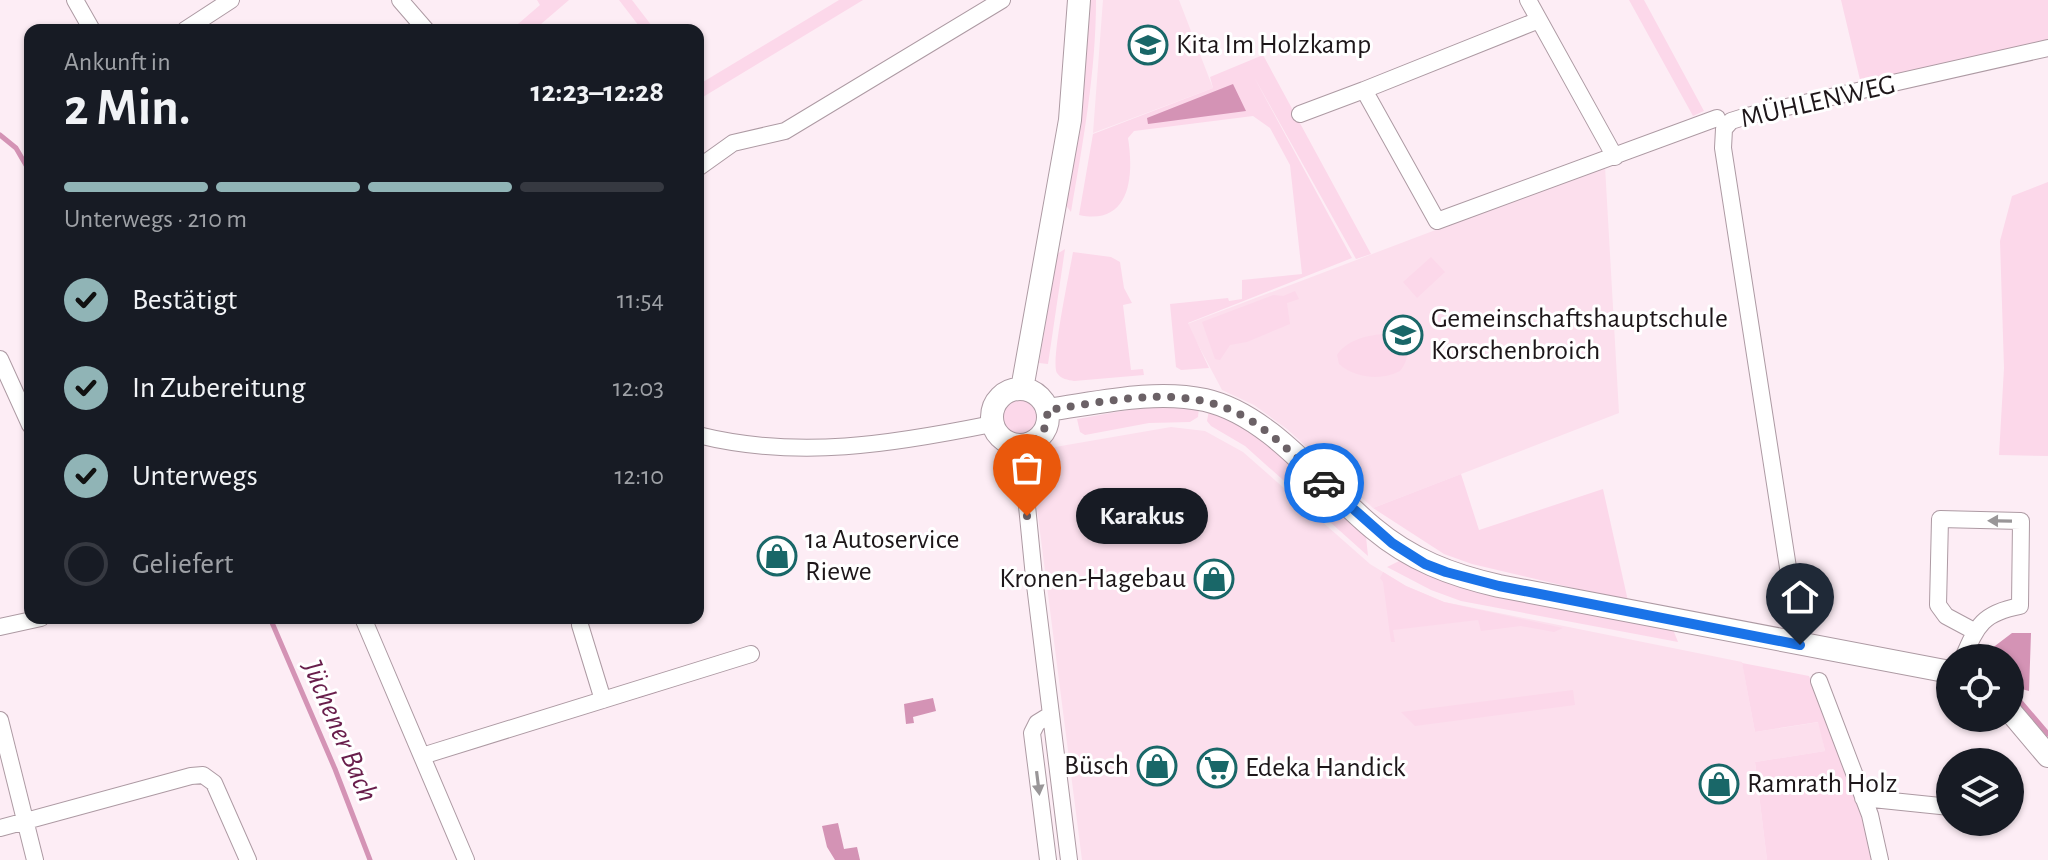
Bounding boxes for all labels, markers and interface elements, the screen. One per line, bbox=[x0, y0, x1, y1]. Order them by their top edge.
school or university icon: Kita Im Holzkamp bbox=[1127, 24, 1169, 66]
place label: Kita Im Holzkamp bbox=[1176, 31, 1371, 59]
text: Ankunft in bbox=[64, 49, 171, 75]
street label: MÜHLENWEG bbox=[1738, 69, 1898, 133]
text: 12:23–12:28 bbox=[531, 77, 664, 107]
text: 2 Min. bbox=[64, 82, 191, 134]
text: Unterwegs · 210 m bbox=[64, 206, 247, 232]
icon: check bbox=[64, 278, 108, 322]
text: Bestätigt bbox=[132, 285, 237, 315]
text: 11:54 bbox=[617, 287, 664, 313]
place label: Gemeinschaftshauptschule Korschenbroich bbox=[1431, 305, 1728, 365]
school or university icon: Gemeinschaftshauptschule Korschenbroich bbox=[1382, 314, 1424, 356]
icon: check bbox=[64, 366, 108, 410]
text: In Zubereitung bbox=[132, 373, 306, 403]
text: 12:03 bbox=[613, 375, 664, 401]
pin bbox=[993, 434, 1061, 516]
courier bbox=[1284, 443, 1364, 523]
icon: bag bbox=[1005, 446, 1049, 490]
icon: check bbox=[64, 454, 108, 498]
text: Unterwegs bbox=[132, 461, 258, 491]
icon: car bbox=[1302, 461, 1346, 505]
text: 12:10 bbox=[615, 463, 664, 489]
callout: Karakus bbox=[1075, 488, 1207, 544]
text: Karakus bbox=[1100, 503, 1185, 529]
one-way arrow bbox=[1987, 515, 2012, 527]
place label: 1a Autoservice Riewe bbox=[805, 526, 959, 586]
shop icon: 1a Autoservice Riewe bbox=[756, 535, 798, 577]
text: Geliefert bbox=[132, 549, 233, 579]
shop icon: Kronen-Hagebau bbox=[1193, 558, 1235, 600]
pin bbox=[1766, 563, 1834, 645]
place label: Kronen-Hagebau bbox=[999, 565, 1186, 593]
icon: home bbox=[1778, 575, 1822, 619]
map controls bbox=[1936, 644, 2024, 836]
button: locate bbox=[1936, 644, 2024, 732]
water label: Jüchener Bach bbox=[296, 655, 383, 806]
shop icon: Büsch bbox=[1136, 745, 1178, 787]
supermarket icon: Edeka Handick bbox=[1196, 747, 1238, 789]
button: layers bbox=[1936, 748, 2024, 836]
place label: Büsch bbox=[1064, 752, 1129, 780]
place label: Edeka Handick bbox=[1245, 754, 1406, 782]
shop icon: Ramrath Holz bbox=[1698, 763, 1740, 805]
place label: Ramrath Holz bbox=[1747, 770, 1897, 798]
one-way arrow bbox=[1032, 771, 1045, 796]

